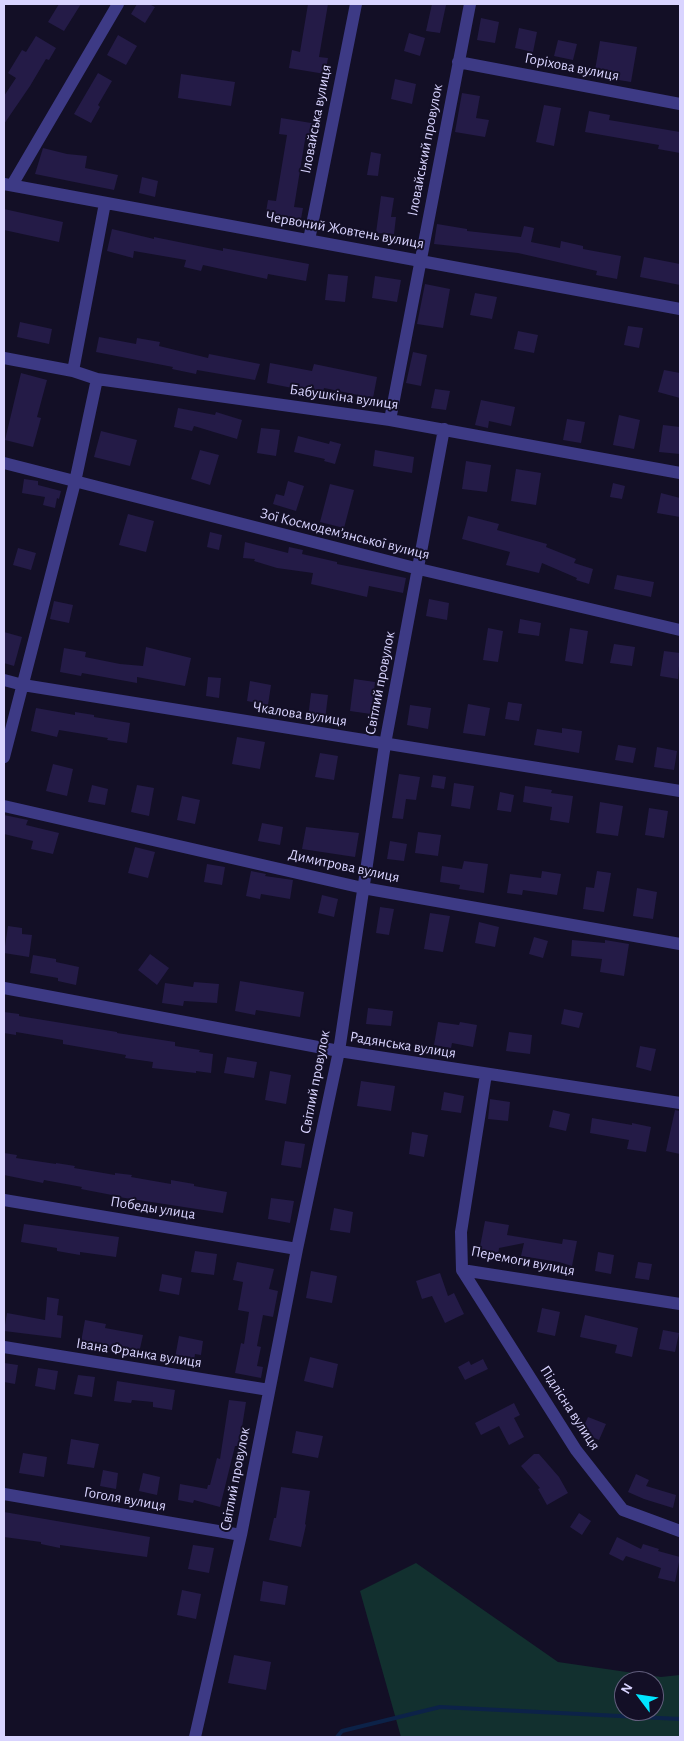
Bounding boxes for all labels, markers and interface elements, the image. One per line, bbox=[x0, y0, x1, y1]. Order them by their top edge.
street label: Горіхова вулиця bbox=[523, 49, 621, 85]
street label: Іловайська вулиця bbox=[297, 63, 335, 175]
street label: Іловайський провулок bbox=[403, 83, 447, 217]
street label: Червоний Жовтень вулиця bbox=[264, 207, 426, 253]
street label: Бабушкіна вулиця bbox=[288, 380, 400, 414]
street label: Зої Космодем’янської вулиця bbox=[258, 504, 432, 564]
street label: Світлий провулок bbox=[361, 630, 399, 736]
street label: Чкалова вулиця bbox=[252, 698, 348, 730]
street label: Димитрова вулиця bbox=[287, 845, 401, 887]
street label: Радянська вулиця bbox=[349, 1028, 457, 1062]
street label: Світлий провулок bbox=[296, 1029, 334, 1135]
street label: Победы улица bbox=[109, 1192, 197, 1224]
street label: Перемоги вулиця bbox=[469, 1242, 577, 1280]
street label: Івана Франка вулиця bbox=[75, 1334, 203, 1372]
street label: Підлісна вулиця bbox=[536, 1362, 604, 1454]
street label: Світлий провулок bbox=[216, 1426, 254, 1532]
street label: Гоголя вулиця bbox=[83, 1483, 167, 1515]
north arrow bbox=[614, 1671, 664, 1721]
text: N bbox=[618, 1681, 636, 1697]

